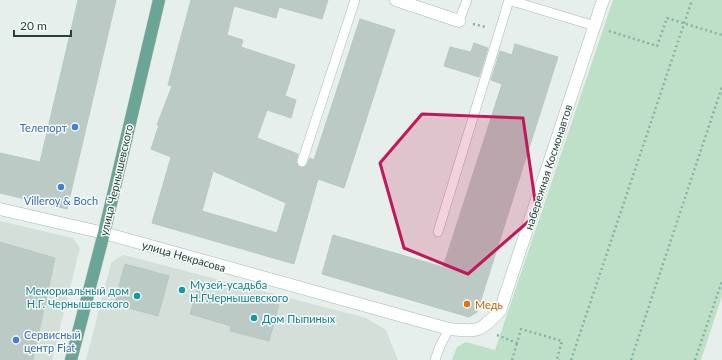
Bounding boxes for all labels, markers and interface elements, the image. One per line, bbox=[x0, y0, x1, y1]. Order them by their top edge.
scale bar bbox=[14, 12, 71, 38]
text: 20 m bbox=[20, 18, 47, 33]
street label: набережная Космонавтов bbox=[522, 103, 574, 231]
place label: Телепорт bbox=[20, 121, 67, 134]
marker: Телепорт bbox=[70, 122, 80, 132]
street label: улица Чернышевского bbox=[97, 123, 135, 237]
marker: Villeroy & Boch bbox=[56, 182, 66, 192]
place label: Villeroy & Boch bbox=[24, 194, 98, 207]
street label: улица Некрасова bbox=[141, 238, 227, 274]
place label: Музей-усадьба Н.Г.Чернышевского bbox=[190, 278, 288, 304]
place label: Мемориальный дом Н.Г. Чернышевского bbox=[26, 284, 129, 310]
marker: Музей-усадьба Н.Г.Чернышевского bbox=[177, 285, 187, 295]
marker: Мемориальный дом Н.Г. Чернышевского bbox=[132, 291, 142, 301]
place label: Медь bbox=[475, 298, 503, 311]
marker: Медь bbox=[462, 299, 472, 309]
place label: Дом Пыпиных bbox=[262, 312, 336, 325]
marker: Дом Пыпиных bbox=[249, 313, 259, 323]
place label: Сервисный центр Fiat bbox=[24, 328, 81, 354]
marker: Сервисный центр Fiat bbox=[11, 335, 21, 345]

